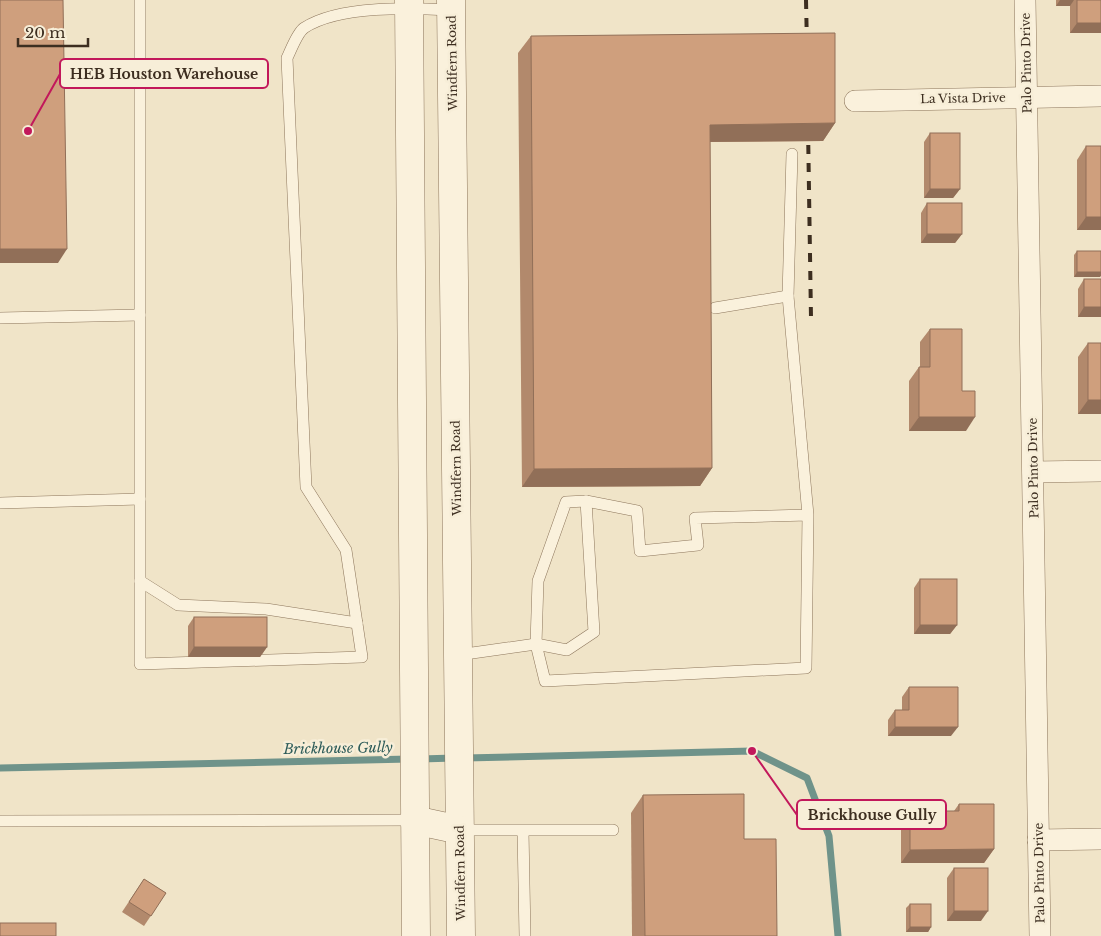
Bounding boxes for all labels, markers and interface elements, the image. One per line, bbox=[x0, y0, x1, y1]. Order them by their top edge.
street label: Palo Pinto Drive bbox=[1018, 12, 1034, 113]
scale bar bbox=[18, 15, 88, 47]
street label: Windfern Road bbox=[444, 15, 460, 112]
text: 20 m bbox=[25, 23, 65, 42]
callout: HEB Houston Warehouse bbox=[60, 59, 268, 88]
text: HEB Houston Warehouse bbox=[70, 65, 258, 83]
street label: La Vista Drive bbox=[920, 90, 1006, 106]
street label: Palo Pinto Drive bbox=[1025, 417, 1041, 518]
street label: Windfern Road bbox=[448, 420, 464, 517]
water label: Brickhouse Gully bbox=[282, 738, 394, 758]
callout: Brickhouse Gully bbox=[797, 800, 946, 829]
text: Brickhouse Gully bbox=[808, 806, 937, 824]
street label: Palo Pinto Drive bbox=[1031, 822, 1047, 923]
street label: Windfern Road bbox=[452, 825, 468, 922]

